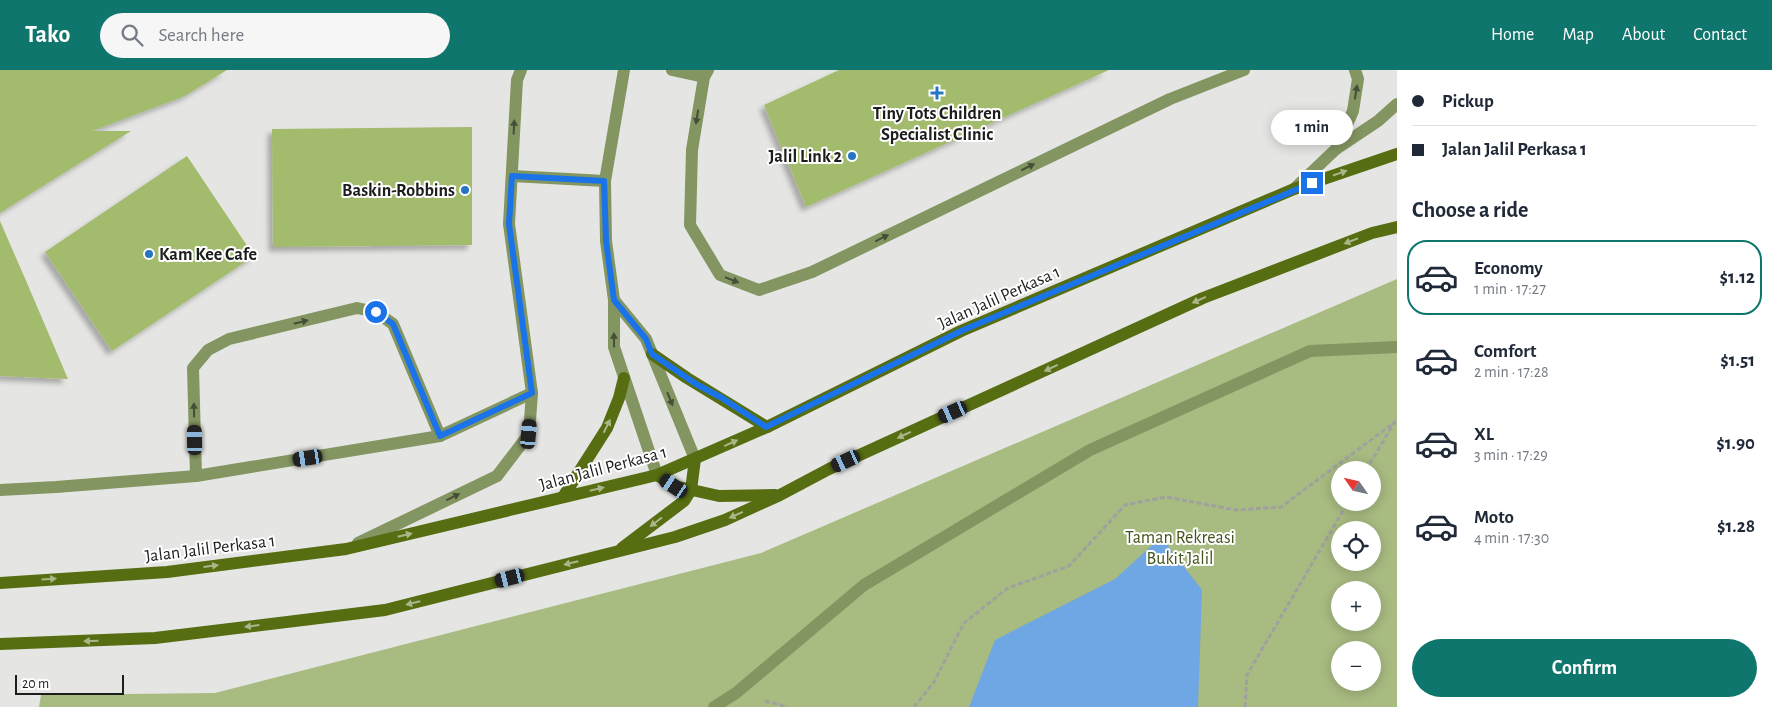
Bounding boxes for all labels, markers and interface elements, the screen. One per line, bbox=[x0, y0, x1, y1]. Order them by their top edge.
search box bbox=[100, 13, 450, 58]
icon: search bbox=[118, 21, 146, 49]
text: Tako bbox=[25, 23, 70, 47]
text: Search here bbox=[158, 26, 244, 45]
text: Home bbox=[1491, 26, 1534, 44]
text: Map bbox=[1562, 26, 1594, 44]
text: About bbox=[1622, 26, 1665, 44]
text: Contact bbox=[1693, 26, 1747, 44]
one-way arrow bbox=[1352, 84, 1360, 100]
marker: Tiny Tots Children Specialist Clinic bbox=[930, 86, 944, 100]
text: Pickup bbox=[1442, 92, 1494, 111]
place label: Tiny Tots Children Specialist Clinic bbox=[873, 105, 1001, 144]
one-way arrow bbox=[693, 110, 701, 126]
callout: 1 min bbox=[1271, 111, 1353, 146]
one-way arrow bbox=[511, 119, 519, 135]
text: 1 min bbox=[1295, 119, 1329, 135]
text: Jalan Jalil Perkasa 1 bbox=[1442, 140, 1587, 159]
place label: Jalil Link 2 bbox=[769, 148, 843, 166]
marker: Jalil Link 2 bbox=[846, 150, 858, 162]
one-way arrow bbox=[1021, 163, 1035, 171]
one-way arrow bbox=[1333, 169, 1348, 177]
route end bbox=[1301, 172, 1323, 194]
place label: Baskin-Robbins bbox=[342, 182, 455, 200]
marker: Baskin-Robbins bbox=[459, 184, 471, 196]
text: Choose a ride bbox=[1412, 199, 1528, 221]
one-way arrow bbox=[875, 234, 889, 242]
one-way arrow bbox=[1343, 238, 1358, 245]
place label: Kam Kee Cafe bbox=[159, 246, 257, 264]
marker: Kam Kee Cafe bbox=[143, 248, 155, 260]
icon: car bbox=[1414, 255, 1459, 300]
text: Economy bbox=[1474, 259, 1543, 278]
street label: Jalan Jalil Perkasa 1 bbox=[936, 263, 1063, 333]
text: $1.12 bbox=[1719, 268, 1755, 287]
one-way arrow bbox=[725, 277, 740, 284]
text: 1 min · 17:27 bbox=[1474, 281, 1546, 297]
one-way arrow bbox=[1192, 297, 1206, 305]
route start bbox=[365, 301, 387, 323]
one-way arrow bbox=[293, 318, 308, 326]
one-way arrow bbox=[610, 332, 618, 348]
icon: car bbox=[1414, 338, 1459, 383]
text: Comfort bbox=[1474, 342, 1536, 361]
text: $1.51 bbox=[1720, 351, 1755, 370]
one-way arrow bbox=[1044, 364, 1058, 372]
text: 2 min · 17:28 bbox=[1474, 364, 1549, 380]
one-way arrow bbox=[666, 392, 674, 407]
car bbox=[936, 399, 969, 425]
one-way arrow bbox=[190, 402, 198, 418]
car bbox=[520, 418, 537, 450]
one-way arrow bbox=[603, 419, 611, 433]
icon: car bbox=[1414, 421, 1459, 466]
car bbox=[187, 425, 202, 455]
text: XL bbox=[1474, 425, 1494, 444]
one-way arrow bbox=[896, 431, 911, 440]
text: $1.90 bbox=[1716, 434, 1755, 453]
one-way arrow bbox=[724, 439, 738, 447]
street label: Jalan Jalil Perkasa 1 bbox=[538, 443, 669, 495]
text: 3 min · 17:29 bbox=[1474, 447, 1548, 463]
car bbox=[292, 448, 323, 468]
car bbox=[829, 448, 862, 474]
north arrow bbox=[1331, 461, 1381, 511]
map controls bbox=[1331, 461, 1381, 691]
car bbox=[657, 471, 690, 501]
one-way arrow bbox=[590, 485, 605, 493]
one-way arrow bbox=[446, 493, 460, 501]
icon: car bbox=[1414, 504, 1459, 549]
text: Moto bbox=[1474, 508, 1514, 527]
one-way arrow bbox=[729, 512, 743, 520]
one-way arrow bbox=[649, 517, 663, 527]
text: $1.28 bbox=[1717, 517, 1755, 536]
button: locate bbox=[1331, 521, 1381, 571]
park label: Taman Rekreasi Bukit Jalil bbox=[1125, 529, 1235, 568]
text: 4 min · 17:30 bbox=[1474, 530, 1549, 546]
one-way arrow bbox=[398, 531, 413, 539]
street label: Jalan Jalil Perkasa 1 bbox=[144, 532, 276, 566]
one-way arrow bbox=[563, 559, 578, 567]
one-way arrow bbox=[203, 562, 219, 570]
car bbox=[493, 567, 526, 589]
one-way arrow bbox=[41, 575, 57, 583]
button: + bbox=[1331, 581, 1381, 631]
one-way arrow bbox=[405, 599, 420, 607]
one-way arrow bbox=[244, 622, 260, 630]
one-way arrow bbox=[82, 637, 98, 645]
button: Confirm bbox=[1412, 639, 1757, 697]
button: − bbox=[1331, 641, 1381, 691]
scale bar bbox=[15, 672, 124, 695]
text: 20 m bbox=[22, 677, 49, 691]

